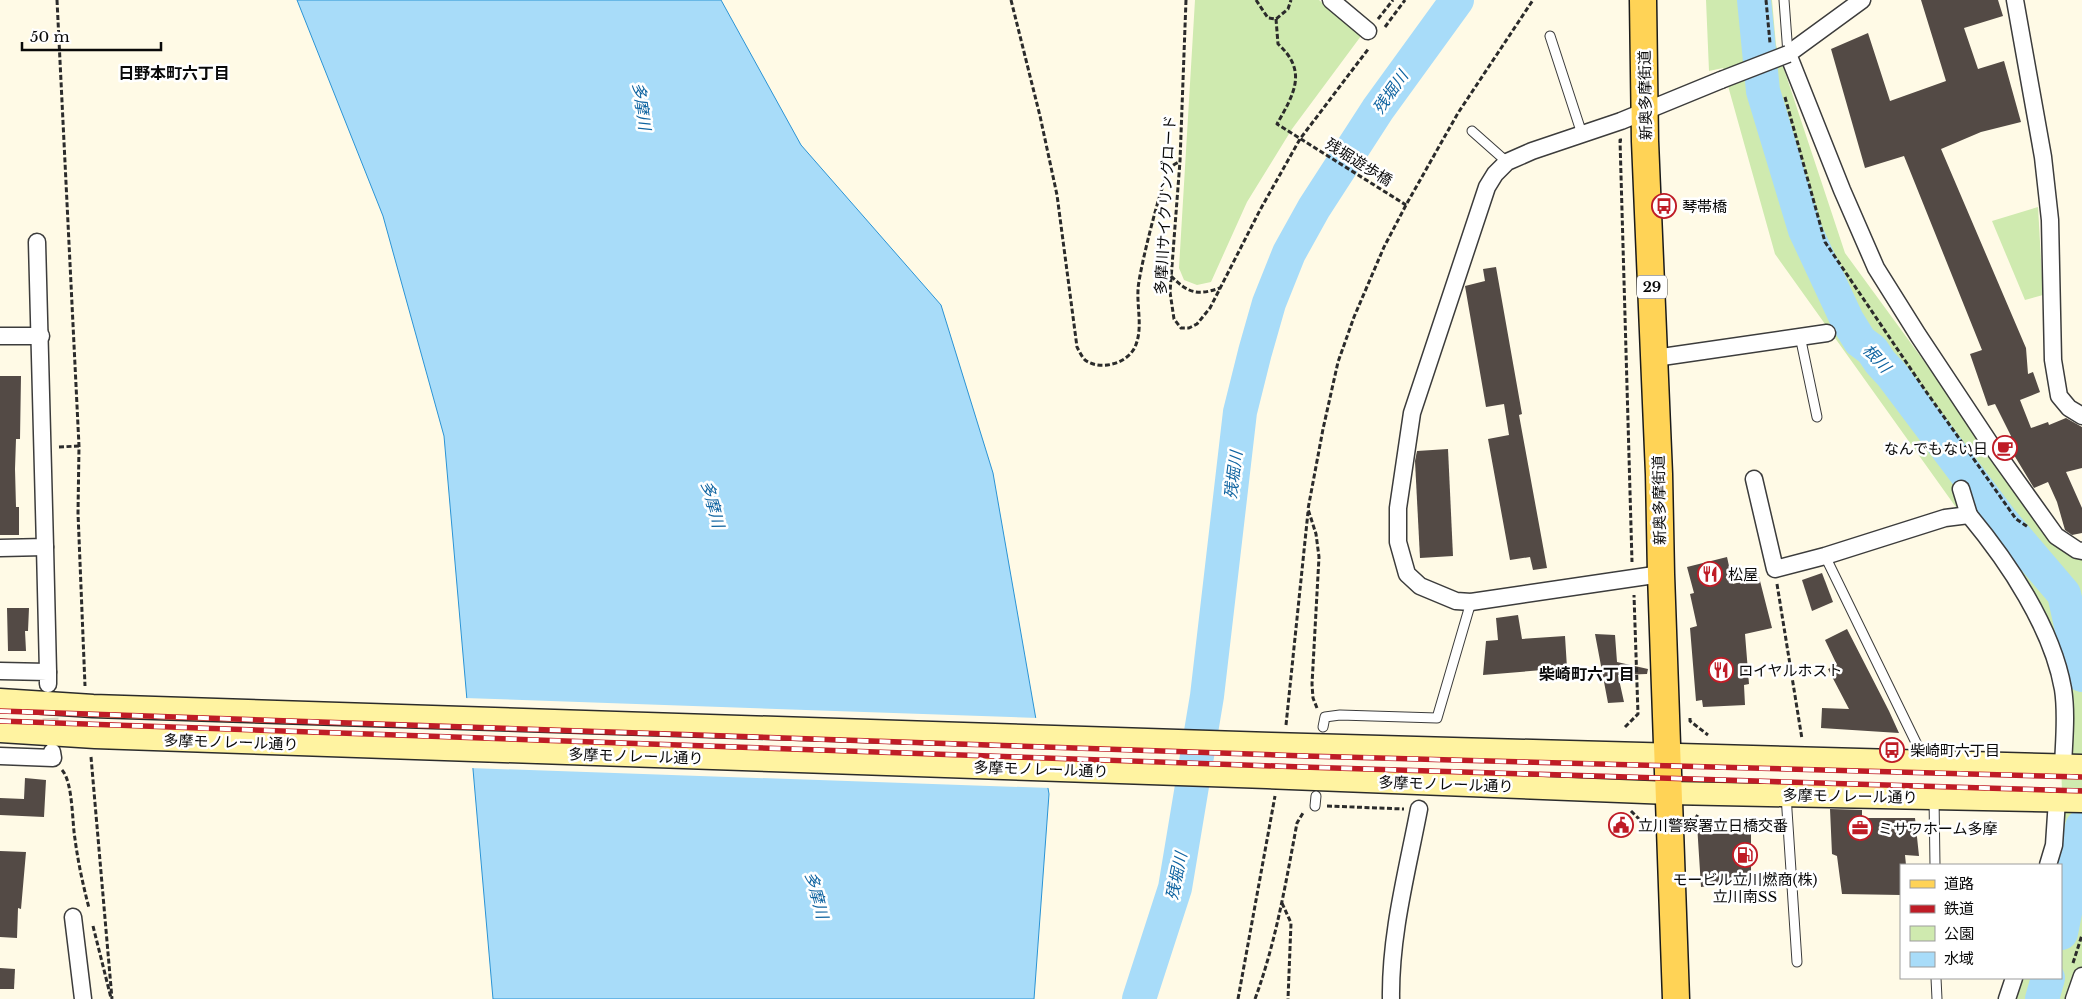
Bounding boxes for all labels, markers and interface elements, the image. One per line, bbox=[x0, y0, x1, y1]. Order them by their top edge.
scale bar bbox=[22, 20, 161, 52]
text: 50 m bbox=[30, 27, 70, 46]
street label: 新奥多摩街道 bbox=[1635, 50, 1655, 140]
district label: 日野本町六丁目 bbox=[118, 63, 230, 83]
water label: 残堀川 bbox=[1368, 65, 1413, 117]
water label: 多摩川 bbox=[629, 81, 656, 133]
street label: 多摩川サイクリングロード bbox=[1151, 115, 1179, 295]
street label: 残堀遊歩橋 bbox=[1322, 134, 1396, 190]
bus stop icon: 琴帯橋 bbox=[1651, 193, 1677, 219]
place label: 琴帯橋 bbox=[1682, 197, 1727, 216]
road number: 29 bbox=[1637, 276, 1667, 298]
water label: 根川 bbox=[1859, 339, 1897, 378]
cafe icon: なんでもない日 bbox=[1992, 435, 2018, 461]
place label: なんでもない日 bbox=[1884, 439, 1988, 458]
water label: 残堀川 bbox=[1220, 448, 1246, 500]
street label: 新奥多摩街道 bbox=[1649, 455, 1669, 545]
water label: 多摩川 bbox=[697, 478, 729, 532]
restaurant icon: 松屋 bbox=[1697, 561, 1723, 587]
place label: 松屋 bbox=[1728, 565, 1758, 584]
restaurant icon: ロイヤルホスト bbox=[1708, 657, 1734, 683]
place label: ロイヤルホスト bbox=[1738, 661, 1843, 680]
district label: 柴崎町六丁目 bbox=[1539, 664, 1635, 684]
street label: 多摩モノレール通り bbox=[163, 730, 299, 754]
bus stop icon: 柴崎町六丁目 bbox=[1879, 737, 1905, 763]
place label: 柴崎町六丁目 bbox=[1910, 741, 2000, 760]
street label: 多摩モノレール通り bbox=[568, 744, 704, 768]
street label: 多摩モノレール通り bbox=[973, 757, 1109, 781]
street label: 多摩モノレール通り bbox=[1378, 772, 1514, 796]
street label: 多摩モノレール通り bbox=[1782, 785, 1918, 807]
public building icon: 立川警察署立日橋交番 bbox=[1608, 812, 1634, 838]
office icon: ミサワホーム多摩 bbox=[1847, 815, 1873, 841]
place label: 立川警察署立日橋交番 bbox=[1638, 816, 1788, 835]
place label: ミサワホーム多摩 bbox=[1878, 819, 1998, 838]
fuel station icon: モービル立川燃商(株) 立川南SS bbox=[1732, 842, 1758, 868]
water label: 残堀川 bbox=[1161, 848, 1191, 902]
legend bbox=[1900, 864, 2062, 979]
water label: 多摩川 bbox=[801, 869, 833, 923]
place label: モービル立川燃商(株) 立川南SS bbox=[1673, 870, 1817, 906]
text: 道路 bbox=[1944, 874, 1974, 893]
text: 鉄道 bbox=[1944, 899, 1974, 918]
text: 公園 bbox=[1944, 924, 1974, 943]
text: 水域 bbox=[1944, 949, 1974, 968]

